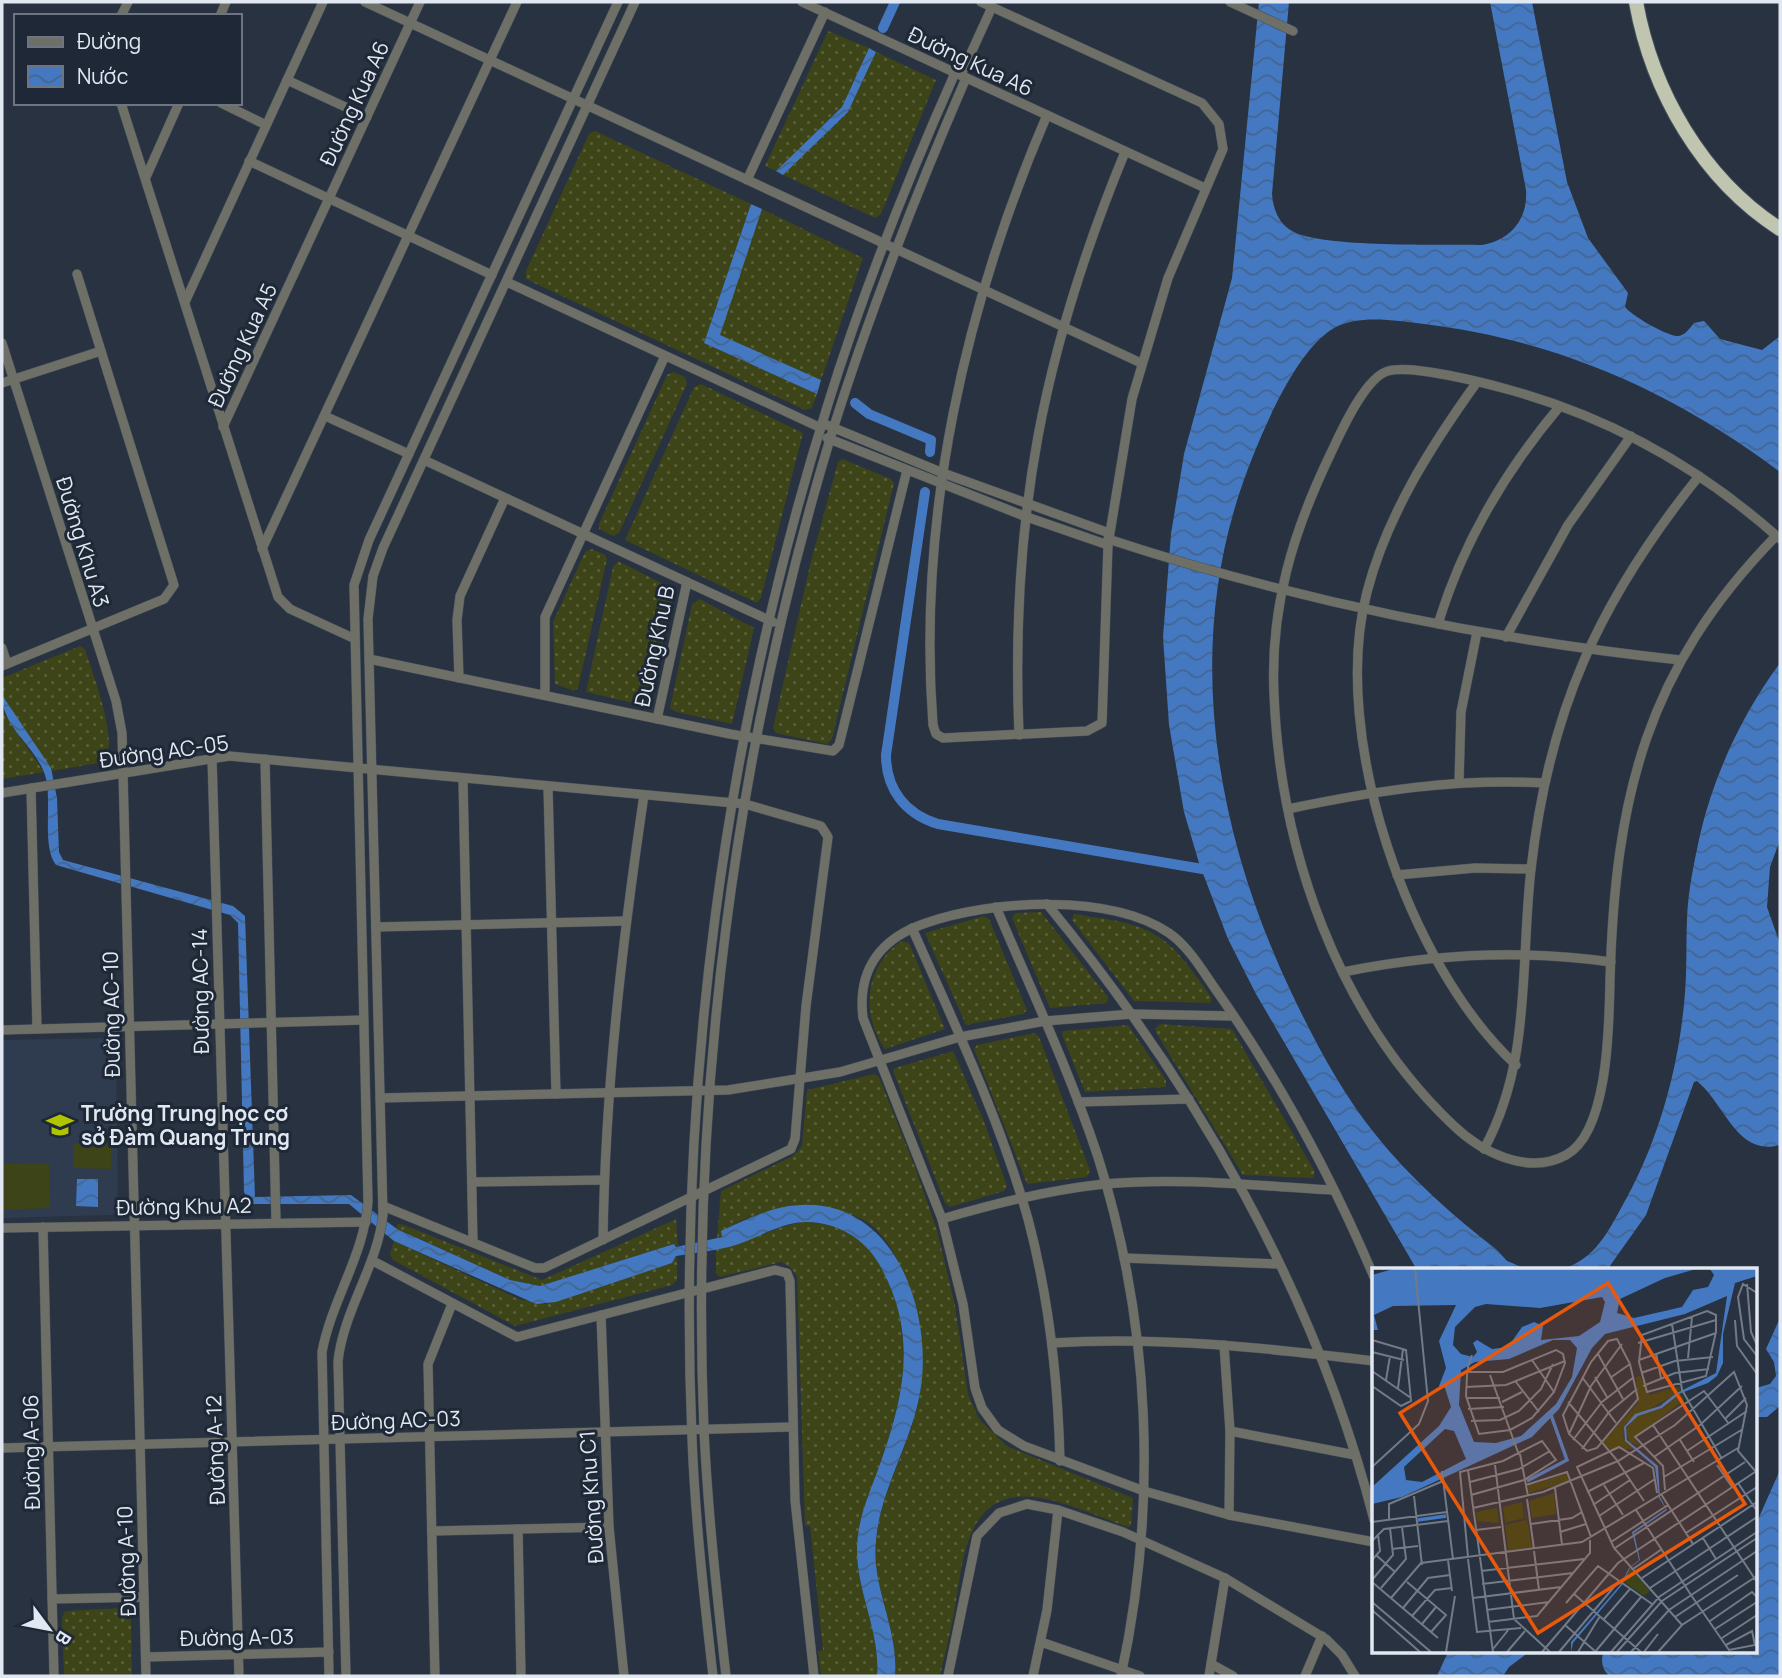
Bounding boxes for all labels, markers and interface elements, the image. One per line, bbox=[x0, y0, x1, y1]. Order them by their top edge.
legend bbox=[14, 14, 242, 105]
street label: Đường Kua A6 bbox=[904, 20, 1038, 102]
text: Đường bbox=[77, 27, 141, 55]
street label: Đường Kua A6 bbox=[313, 36, 395, 170]
text: Nước bbox=[77, 62, 128, 90]
street label: Đường Kua A5 bbox=[201, 278, 283, 412]
street label: Đường Khu A3 bbox=[50, 473, 116, 611]
street label: Đường Khu B bbox=[628, 583, 680, 709]
street label: Đường AC-05 bbox=[98, 728, 230, 774]
street label: Đường AC-14 bbox=[185, 928, 215, 1054]
street label: Đường AC-10 bbox=[96, 951, 126, 1077]
place label: Trường Trung học cơ sở Đàm Quang Trung bbox=[81, 1099, 290, 1151]
school or university icon: Trường Trung học cơ sở Đàm Quang Trung bbox=[45, 1110, 75, 1140]
street label: Đường Khu A2 bbox=[116, 1191, 252, 1221]
inset map bbox=[1372, 1268, 1758, 1654]
street label: Đường A-06 bbox=[16, 1394, 46, 1510]
street label: Đường A-12 bbox=[199, 1395, 231, 1505]
street label: Đường AC-03 bbox=[331, 1404, 461, 1436]
street label: Đường Khu C1 bbox=[572, 1430, 610, 1564]
street label: Đường A-10 bbox=[110, 1505, 142, 1617]
north arrow bbox=[14, 1594, 84, 1664]
street label: Đường A-03 bbox=[180, 1622, 294, 1652]
text: B bbox=[49, 1626, 78, 1650]

